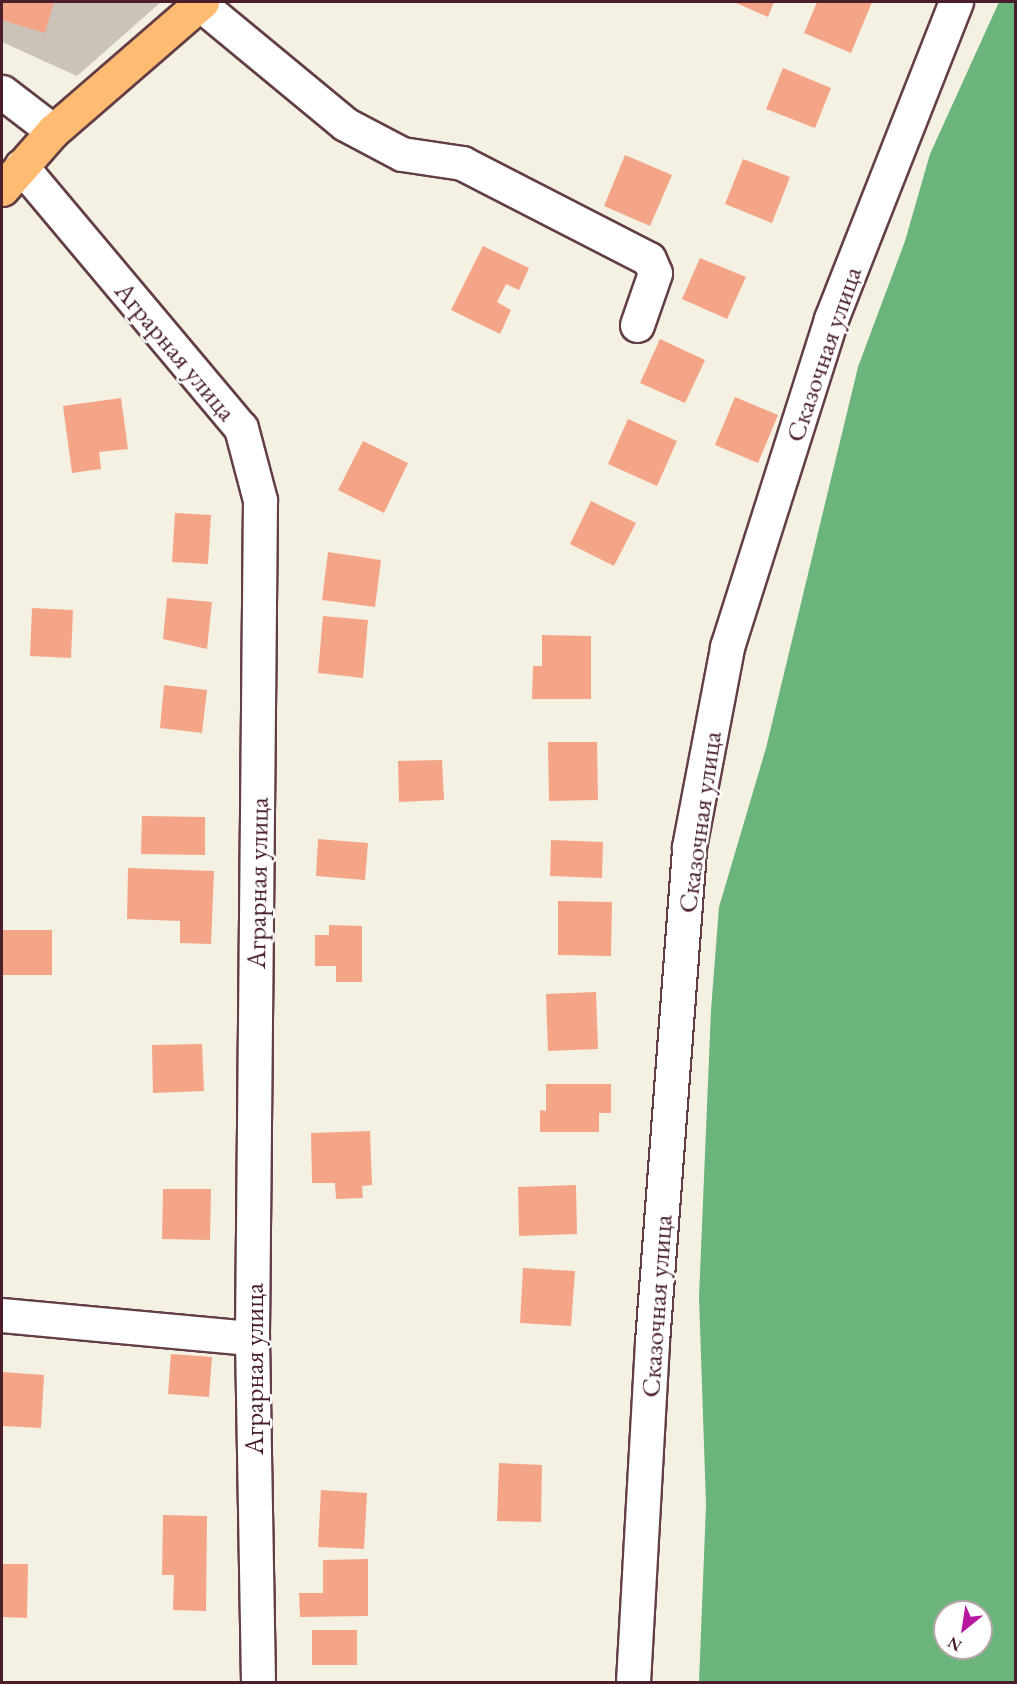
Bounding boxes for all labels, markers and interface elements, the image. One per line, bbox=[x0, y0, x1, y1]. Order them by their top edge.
street label: Сказочная улица bbox=[778, 262, 868, 446]
street label: Аграрная улица bbox=[108, 275, 244, 427]
street label: Сказочная улица bbox=[670, 729, 728, 915]
street label: Аграрная улица bbox=[239, 797, 275, 969]
street label: Сказочная улица bbox=[633, 1213, 679, 1399]
street label: Аграрная улица bbox=[238, 1283, 270, 1455]
north arrow bbox=[933, 1600, 993, 1660]
text: N bbox=[944, 1632, 966, 1657]

